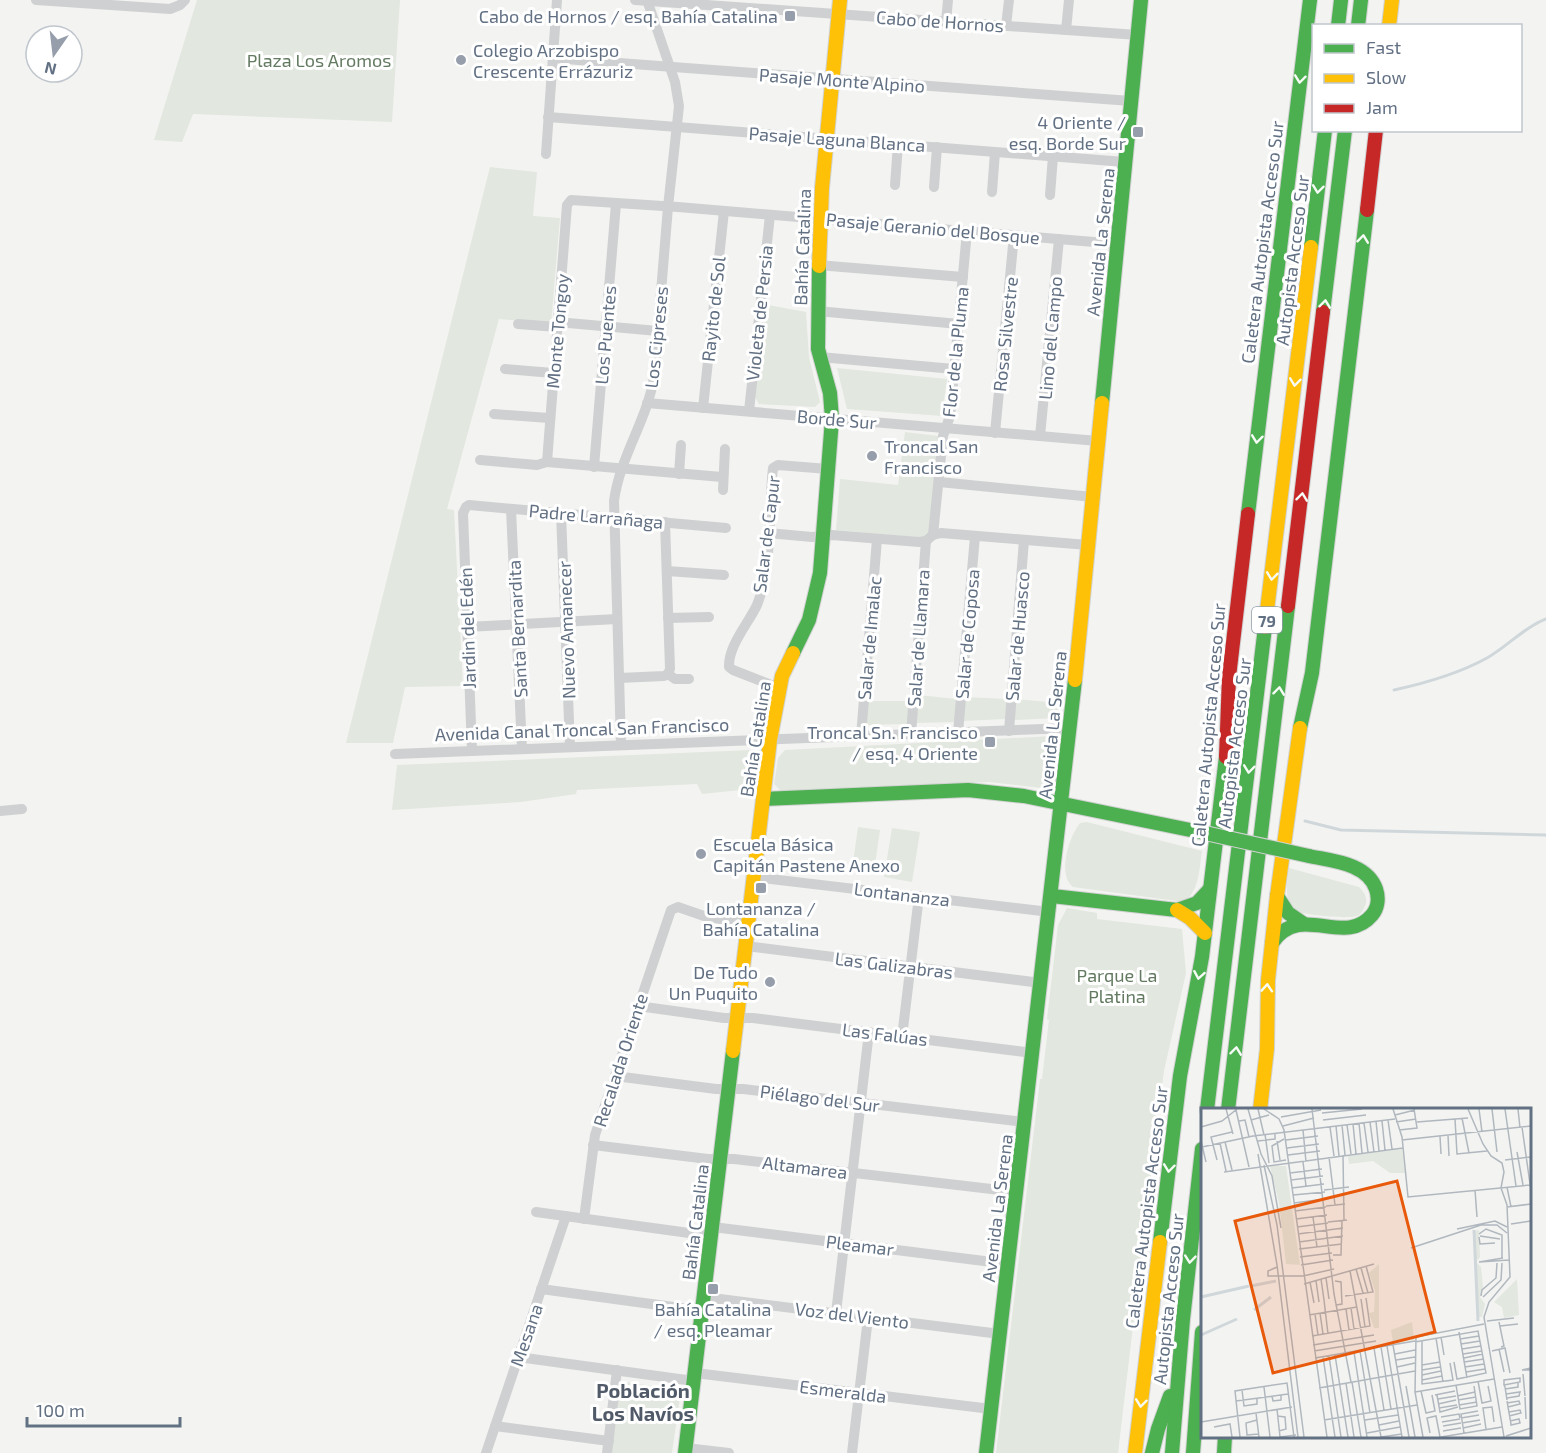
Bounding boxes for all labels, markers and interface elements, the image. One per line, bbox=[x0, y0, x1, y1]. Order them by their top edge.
place label: Cabo de Hornos / esq. Bahía Catalina bbox=[479, 5, 778, 27]
street label: Cabo de Hornos bbox=[875, 6, 1005, 36]
marker: Cabo de Hornos / esq. Bahía Catalina bbox=[783, 9, 797, 23]
north arrow bbox=[24, 24, 84, 84]
legend bbox=[1312, 24, 1522, 132]
text: Fast bbox=[1366, 36, 1401, 58]
place label: Colegio Arzobispo Crescente Errázuriz bbox=[473, 39, 633, 82]
park label: Plaza Los Aromos bbox=[247, 49, 391, 71]
marker: Colegio Arzobispo Crescente Errázuriz bbox=[454, 53, 468, 67]
text: N bbox=[42, 58, 58, 80]
street label: Pasaje Monte Alpino bbox=[758, 63, 926, 97]
text: Slow bbox=[1366, 66, 1407, 88]
one-way arrow bbox=[1295, 74, 1307, 83]
text: Jam bbox=[1366, 96, 1398, 118]
place label: 4 Oriente / esq. Borde Sur bbox=[1009, 111, 1126, 154]
street label: Caletera Autopista Acceso Sur bbox=[1236, 119, 1288, 365]
street label: Pasaje Laguna Blanca bbox=[748, 122, 926, 156]
marker: 4 Oriente / esq. Borde Sur bbox=[1131, 125, 1145, 139]
street label: Avenida La Serena bbox=[1081, 167, 1119, 317]
street label: Autopista Acceso Sur bbox=[1271, 173, 1313, 347]
one-way arrow bbox=[1313, 184, 1325, 193]
street label: Bahía Catalina bbox=[789, 188, 815, 306]
street label: Pasaje Geranio del Bosque bbox=[825, 208, 1041, 248]
one-way arrow bbox=[1357, 235, 1369, 244]
street label: Violeta de Persia bbox=[741, 244, 777, 382]
street label: Rayito de Sol bbox=[697, 255, 730, 363]
street label: Monte Tongoy bbox=[541, 272, 573, 389]
street label: Rosa Silvestre bbox=[988, 275, 1022, 393]
street label: Lino del Campo bbox=[1034, 275, 1066, 401]
street label: Los Puentes bbox=[590, 285, 620, 385]
street label: Los Cipreses bbox=[640, 285, 672, 389]
street label: Flor de la Pluma bbox=[937, 286, 973, 418]
one-way arrow bbox=[1318, 299, 1330, 308]
one-way arrow bbox=[1289, 378, 1302, 387]
street label: Borde Sur bbox=[796, 405, 878, 433]
place label: Troncal San Francisco bbox=[884, 435, 978, 478]
one-way arrow bbox=[1251, 435, 1263, 444]
marker: Troncal San Francisco bbox=[865, 449, 879, 463]
street label: Salar de Capur bbox=[748, 474, 784, 594]
one-way arrow bbox=[1295, 493, 1307, 502]
street label: Padre Larrañaga bbox=[528, 499, 664, 533]
street label: Santa Bernardita bbox=[502, 559, 532, 699]
street label: Nuevo Amanecer bbox=[553, 561, 579, 699]
street label: Jardin del Edén bbox=[454, 567, 480, 689]
street label: Salar de Coposa bbox=[950, 568, 984, 700]
street label: Salar de Llamara bbox=[902, 569, 934, 707]
street label: Salar de Huasco bbox=[1000, 570, 1034, 702]
one-way arrow bbox=[1266, 571, 1279, 580]
street label: Salar de Imalac bbox=[853, 575, 885, 701]
street label: Caletera Autopista Acceso Sur bbox=[1186, 602, 1230, 848]
road number: 79 bbox=[1252, 607, 1282, 633]
street label: Avenida La Serena bbox=[1033, 650, 1071, 800]
street label: Autopista Acceso Sur bbox=[1213, 656, 1255, 830]
street label: Bahía Catalina bbox=[735, 680, 775, 798]
one-way arrow bbox=[1272, 686, 1285, 696]
street label: Avenida Canal Troncal San Francisco bbox=[434, 713, 730, 745]
place label: Troncal Sn. Francisco / esq. 4 Oriente bbox=[807, 721, 978, 764]
marker: Troncal Sn. Francisco / esq. 4 Oriente bbox=[983, 735, 997, 749]
one-way arrow bbox=[1243, 765, 1256, 774]
place label: Escuela Básica Capitán Pastene Anexo bbox=[713, 833, 900, 876]
marker: Escuela Básica Capitán Pastene Anexo bbox=[694, 847, 708, 861]
street label: Lontananza bbox=[853, 877, 951, 911]
marker: Lontananza / Bahía Catalina bbox=[754, 881, 768, 895]
place label: Lontananza / Bahía Catalina bbox=[703, 897, 819, 940]
street label: Las Galizabras bbox=[834, 947, 954, 983]
place label: De Tudo Un Puquito bbox=[669, 961, 758, 1004]
park label: Parque La Platina bbox=[1077, 964, 1157, 1007]
one-way arrow bbox=[1193, 970, 1206, 980]
marker: De Tudo Un Puquito bbox=[763, 975, 777, 989]
one-way arrow bbox=[1261, 984, 1274, 993]
street label: Recalada Oriente bbox=[588, 990, 652, 1130]
street label: Las Falúas bbox=[841, 1018, 929, 1050]
one-way arrow bbox=[1229, 1047, 1241, 1056]
street label: Piélago del Sur bbox=[759, 1080, 881, 1116]
street label: Caletera Autopista Acceso Sur bbox=[1120, 1084, 1172, 1330]
inset map bbox=[1201, 1108, 1531, 1438]
street label: Avenida La Serena bbox=[977, 1133, 1017, 1283]
street label: Altamarea bbox=[761, 1151, 849, 1183]
street label: Bahía Catalina bbox=[677, 1163, 713, 1281]
one-way arrow bbox=[1163, 1163, 1176, 1172]
street label: Autopista Acceso Sur bbox=[1148, 1212, 1188, 1386]
street label: Pleamar bbox=[825, 1230, 895, 1260]
one-way arrow bbox=[1184, 1254, 1197, 1263]
marker: Bahía Catalina / esq. Pleamar bbox=[706, 1282, 720, 1296]
street label: Voz del Viento bbox=[794, 1297, 910, 1333]
place label: Bahía Catalina / esq. Pleamar bbox=[654, 1298, 772, 1341]
street label: Mesana bbox=[505, 1301, 547, 1369]
street label: Esmeralda bbox=[798, 1375, 888, 1407]
district label: Población Los Navíos bbox=[592, 1378, 694, 1425]
scale bar bbox=[27, 1390, 180, 1428]
one-way arrow bbox=[1136, 1398, 1148, 1408]
text: 100 m bbox=[36, 1399, 85, 1421]

